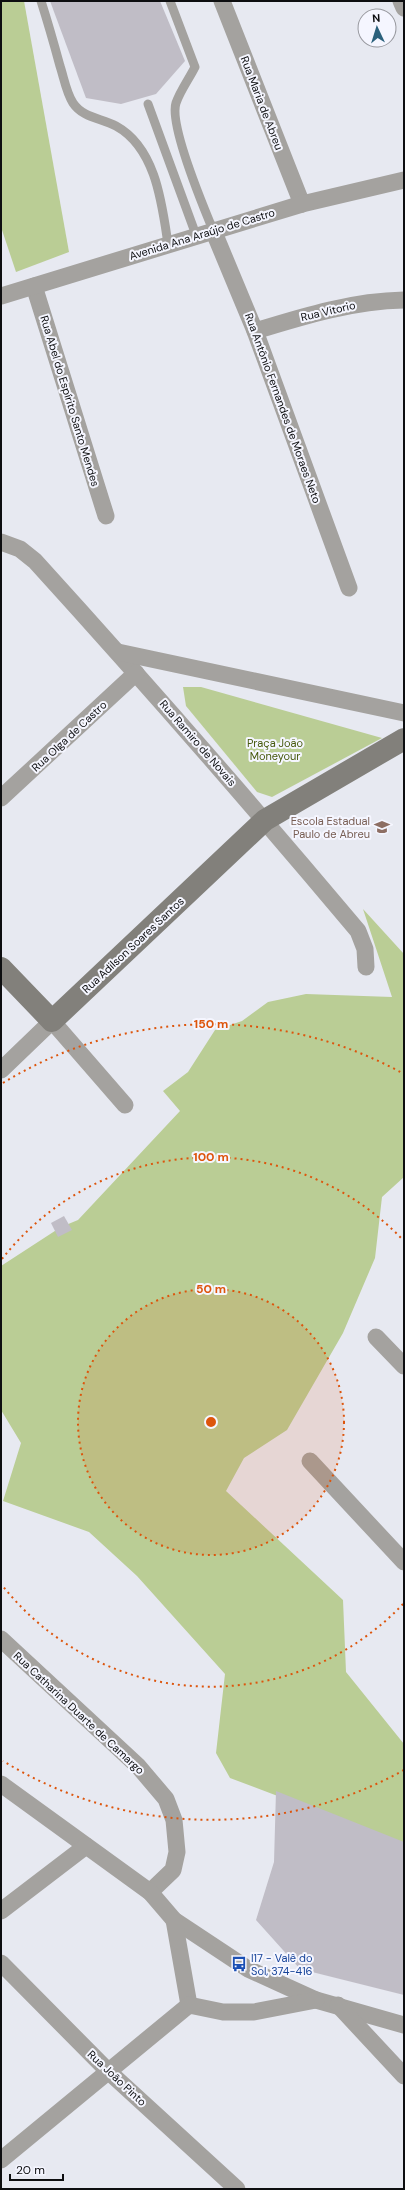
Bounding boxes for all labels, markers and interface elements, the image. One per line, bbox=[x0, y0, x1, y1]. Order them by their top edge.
north arrow bbox=[357, 8, 397, 48]
text: N bbox=[372, 11, 381, 25]
street label: Rua Maria de Abreu bbox=[238, 54, 286, 152]
street label: Avenida Ana Araújo de Castro bbox=[128, 205, 276, 263]
street label: Rua Vitorio bbox=[299, 298, 357, 324]
street label: Rua Antônio Fernandes de Moraes Neto bbox=[242, 311, 324, 505]
street label: Rua Abel do Espírito Santo Mendes bbox=[37, 314, 103, 488]
street label: Rua Ramiro de Novais bbox=[157, 697, 239, 789]
street label: Rua Olga de Castro bbox=[29, 698, 109, 774]
park label: Praça João Moneyour bbox=[247, 736, 303, 763]
place label: Escola Estadual Paulo de Abreu bbox=[291, 814, 370, 841]
school or university icon: Escola Estadual Paulo de Abreu bbox=[373, 818, 391, 836]
street label: Rua Adilson Soares Santos bbox=[79, 894, 187, 996]
text: 150 m bbox=[194, 1016, 228, 1032]
text: 100 m bbox=[193, 1149, 229, 1165]
text: 50 m bbox=[196, 1281, 226, 1297]
centre of rings bbox=[204, 1415, 218, 1429]
street label: Rua Catharina Duarte de Camargo bbox=[11, 1649, 147, 1777]
place label: I17 - Valê do Sol, 374-416 bbox=[251, 1951, 313, 1978]
bus stop icon: I17 - Valê do Sol, 374-416 bbox=[230, 1955, 248, 1973]
street label: Rua João Pinto bbox=[85, 2047, 149, 2109]
scale bar bbox=[10, 2156, 63, 2182]
text: 20 m bbox=[16, 2162, 45, 2178]

